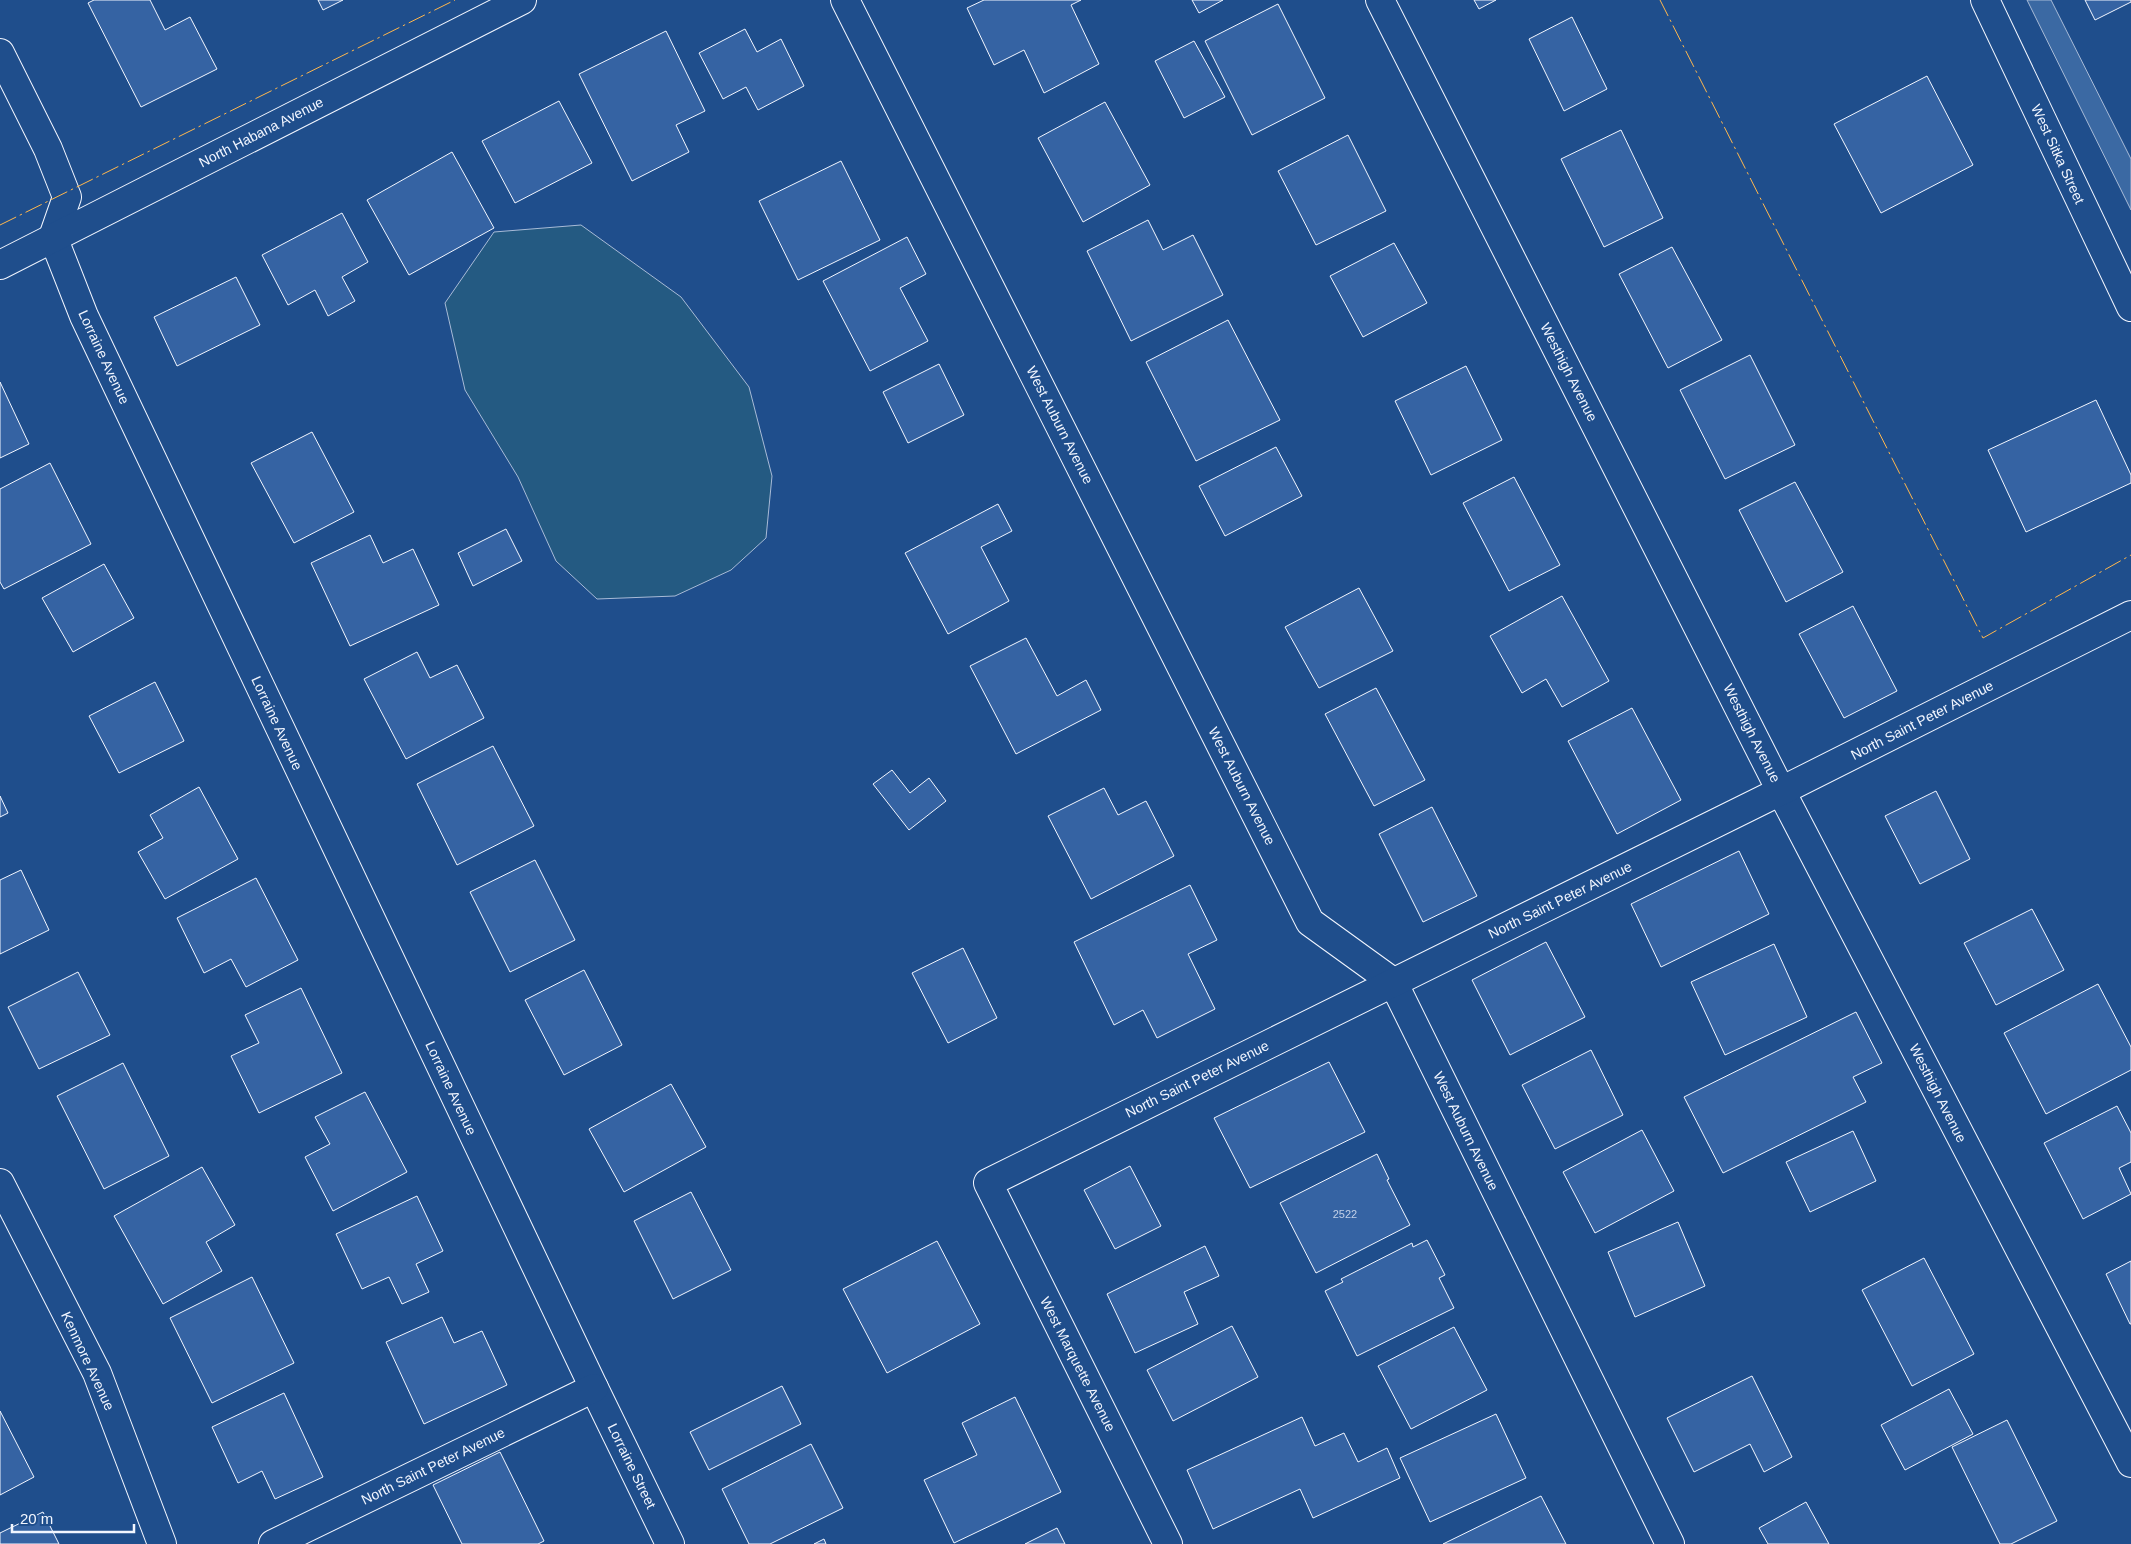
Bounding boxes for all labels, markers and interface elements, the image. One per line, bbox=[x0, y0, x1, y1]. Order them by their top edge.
street label: North Habana Avenue bbox=[196, 94, 326, 170]
street label: West Sitka Street bbox=[2028, 102, 2088, 206]
street label: Lorraine Avenue bbox=[75, 308, 133, 407]
street label: Westhigh Avenue bbox=[1537, 320, 1601, 424]
street label: West Auburn Avenue bbox=[1023, 363, 1097, 487]
street label: Lorraine Avenue bbox=[248, 674, 306, 773]
street label: North Saint Peter Avenue bbox=[1848, 677, 1996, 763]
street label: Westhigh Avenue bbox=[1720, 681, 1784, 785]
street label: West Auburn Avenue bbox=[1205, 724, 1279, 848]
street label: North Saint Peter Avenue bbox=[1486, 858, 1635, 942]
street label: North Saint Peter Avenue bbox=[1123, 1037, 1272, 1121]
street label: Lorraine Avenue bbox=[422, 1039, 480, 1138]
street label: Westhigh Avenue bbox=[1906, 1041, 1970, 1145]
street label: West Auburn Avenue bbox=[1430, 1069, 1502, 1193]
house number: 2522 bbox=[1333, 1208, 1357, 1220]
street label: West Marquette Avenue bbox=[1037, 1294, 1119, 1434]
street label: Kenmore Avenue bbox=[58, 1309, 118, 1413]
street label: Lorraine Street bbox=[605, 1421, 660, 1511]
street label: North Saint Peter Avenue bbox=[359, 1424, 508, 1508]
scale bar bbox=[12, 1502, 135, 1534]
text: 20 m bbox=[20, 1510, 53, 1527]

